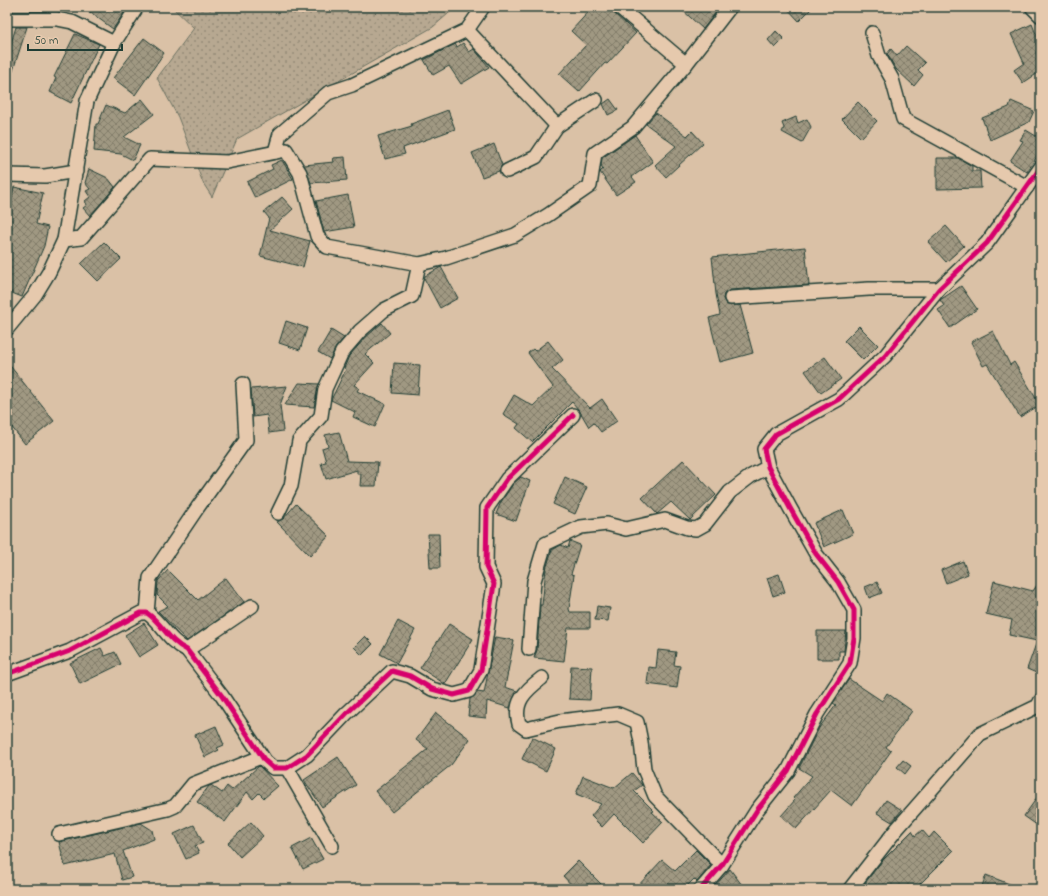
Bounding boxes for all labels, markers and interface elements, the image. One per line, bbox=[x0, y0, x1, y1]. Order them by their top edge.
scale bar bbox=[28, 26, 122, 52]
text: 50 m bbox=[34, 32, 58, 50]

